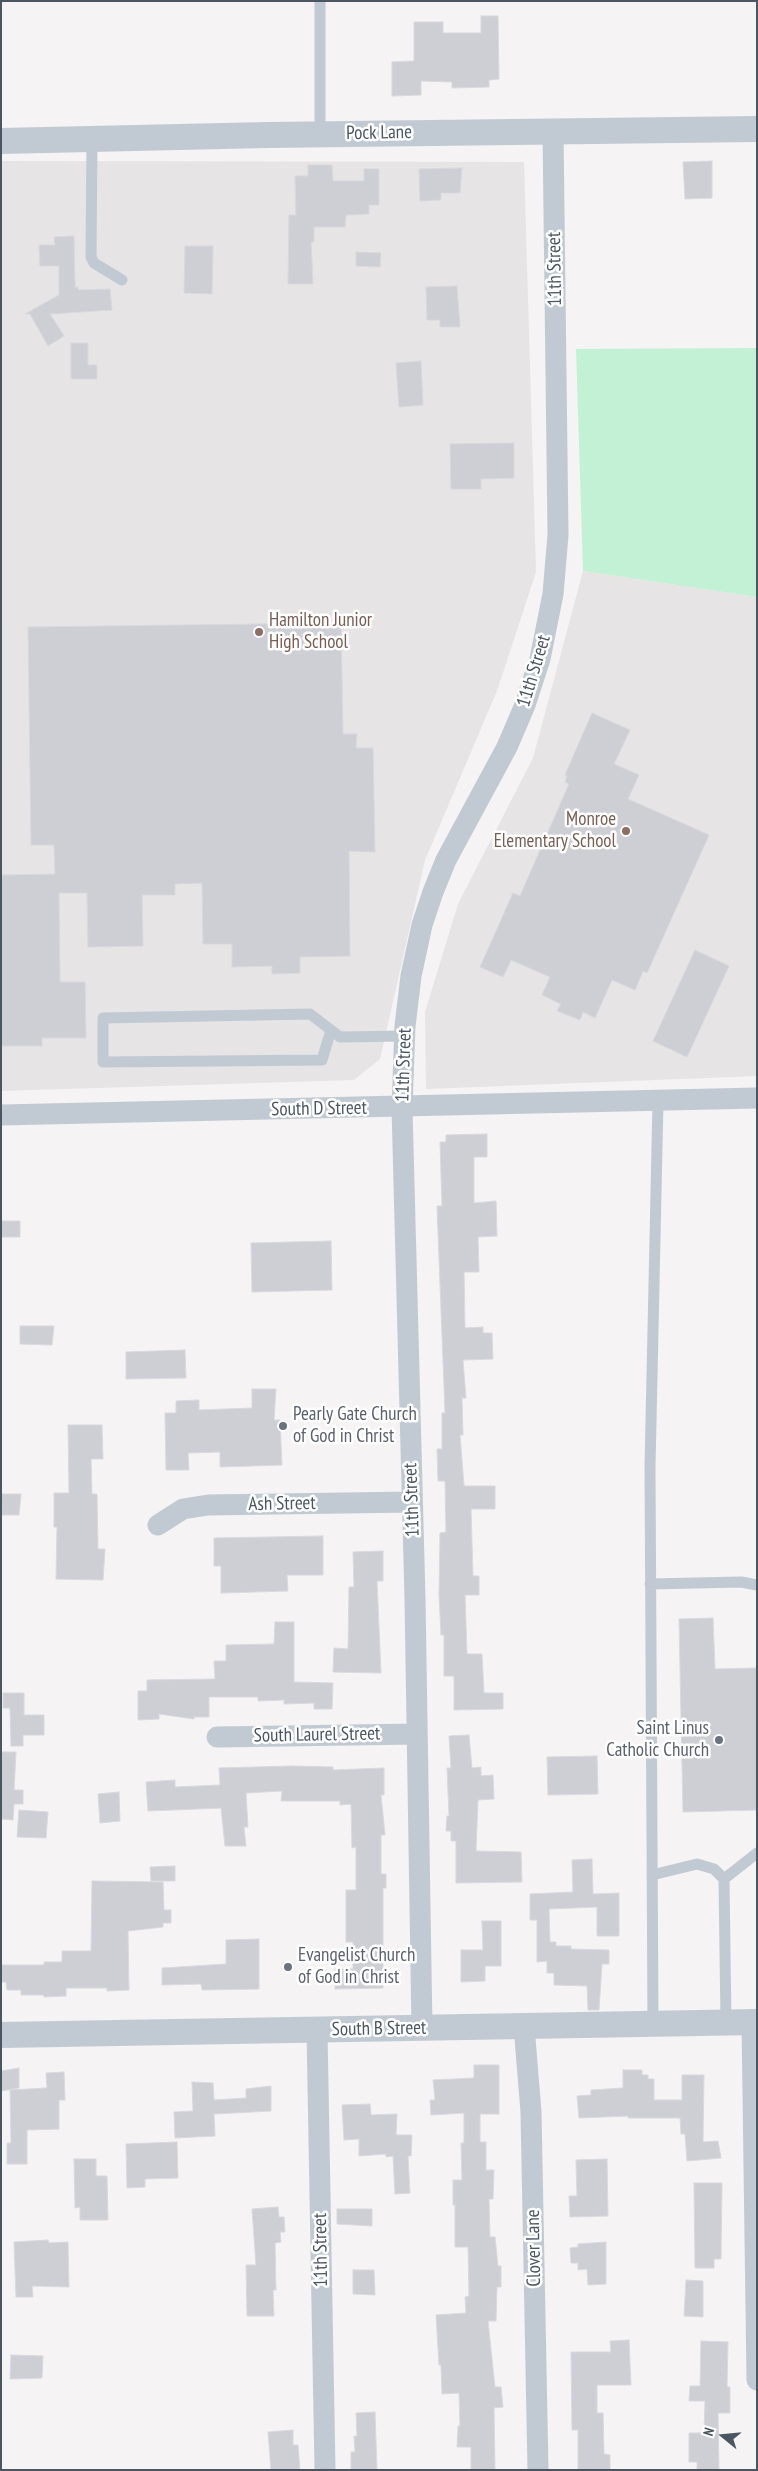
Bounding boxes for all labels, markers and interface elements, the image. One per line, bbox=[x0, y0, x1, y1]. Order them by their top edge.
street label: Pock Lane bbox=[346, 121, 412, 145]
street label: 11th Street bbox=[543, 232, 567, 306]
place label: Hamilton Junior High School bbox=[269, 610, 372, 654]
marker: Hamilton Junior High School bbox=[253, 626, 265, 638]
street label: 11th Street bbox=[512, 632, 556, 710]
place label: Monroe Elementary School bbox=[494, 809, 616, 853]
marker: Monroe Elementary School bbox=[620, 825, 632, 837]
street label: 11th Street bbox=[391, 1028, 417, 1102]
street label: South D Street bbox=[271, 1097, 367, 1121]
place label: Pearly Gate Church of God in Christ bbox=[293, 1404, 417, 1448]
marker: Pearly Gate Church of God in Christ bbox=[277, 1420, 289, 1432]
street label: 11th Street bbox=[399, 1463, 425, 1537]
street label: Ash Street bbox=[248, 1492, 316, 1516]
place label: Saint Linus Catholic Church bbox=[606, 1718, 709, 1762]
street label: South Laurel Street bbox=[254, 1722, 380, 1748]
marker: Saint Linus Catholic Church bbox=[713, 1734, 725, 1746]
place label: Evangelist Church of God in Christ bbox=[298, 1945, 415, 1989]
marker: Evangelist Church of God in Christ bbox=[282, 1961, 294, 1973]
street label: South B Street bbox=[332, 2017, 426, 2041]
street label: Clover Lane bbox=[522, 2209, 546, 2287]
street label: 11th Street bbox=[309, 2213, 333, 2287]
north arrow bbox=[698, 2411, 748, 2461]
text: N bbox=[699, 2425, 718, 2438]

